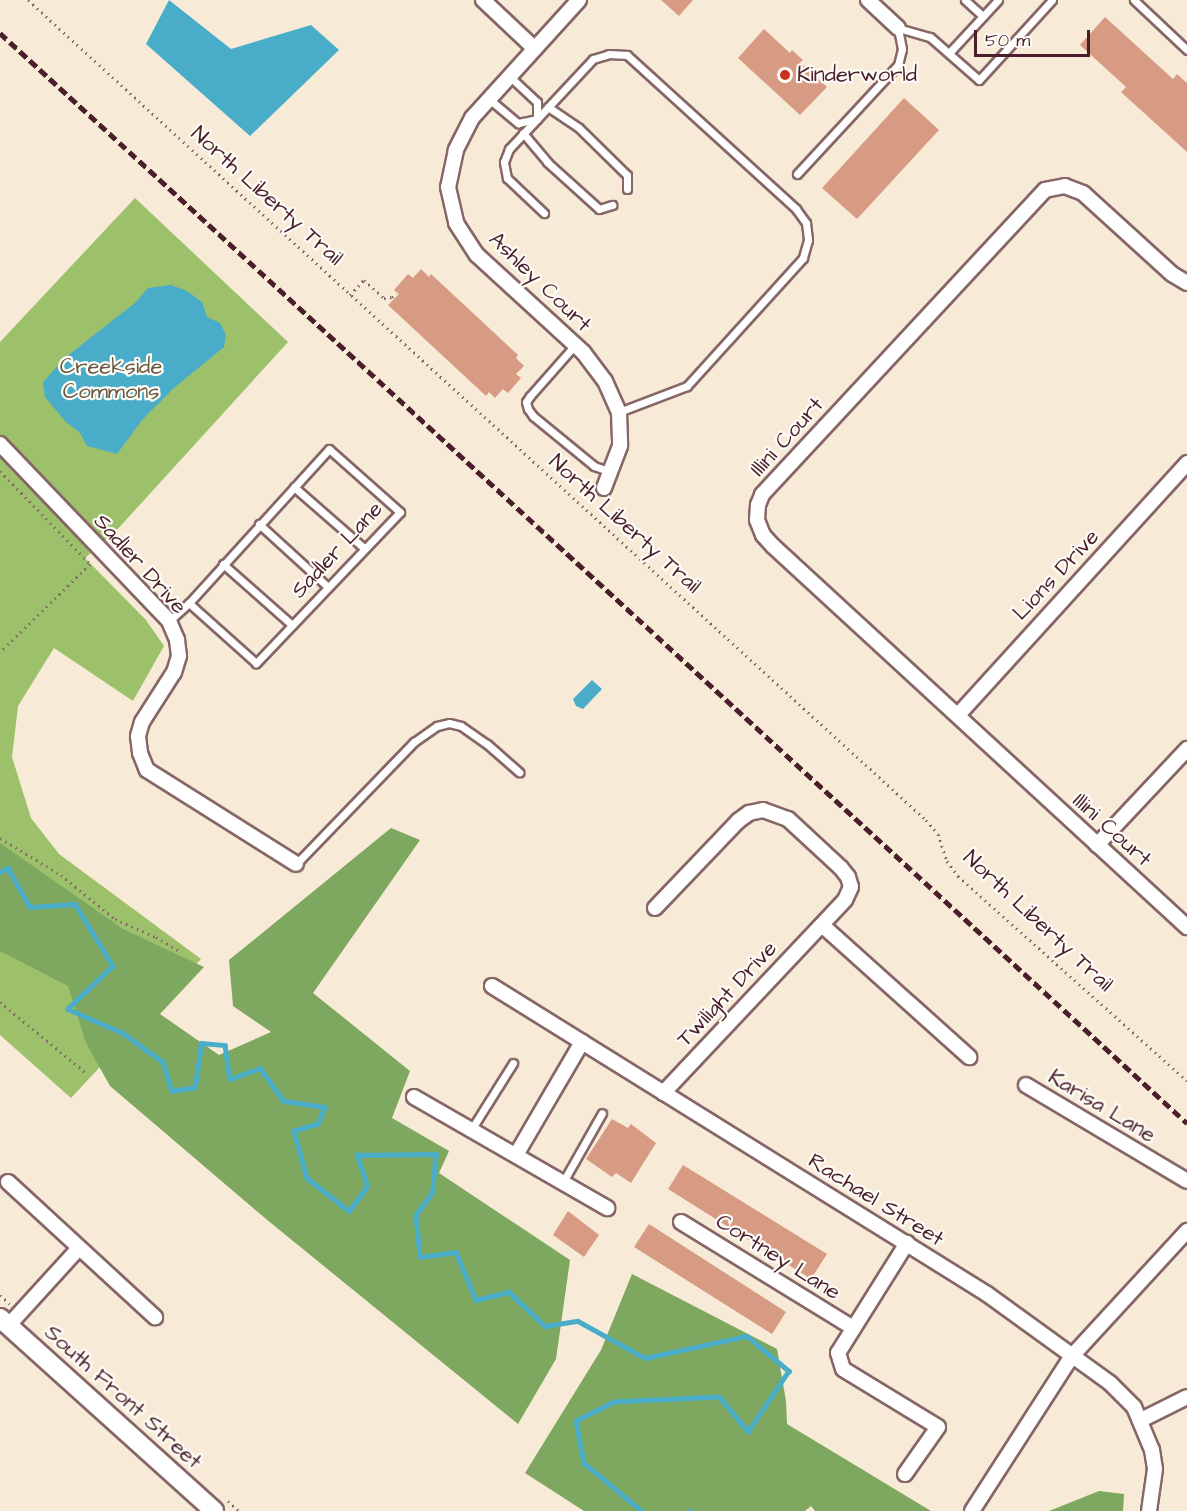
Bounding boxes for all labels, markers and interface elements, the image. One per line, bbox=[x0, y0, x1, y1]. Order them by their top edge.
scale bar bbox=[977, 18, 1092, 56]
text: 50 m bbox=[985, 28, 1030, 53]
place label: Kinderworld bbox=[797, 62, 917, 88]
marker: Kinderworld bbox=[778, 68, 792, 82]
street label: North Liberty Trail bbox=[186, 121, 348, 271]
street label: Ashley Court bbox=[483, 227, 597, 337]
park label: Creekside Commons bbox=[60, 353, 162, 404]
street label: Illini Court bbox=[745, 392, 829, 482]
street label: North Liberty Trail bbox=[544, 449, 706, 599]
street label: Sadler Lane bbox=[286, 496, 388, 604]
street label: Sadler Drive bbox=[88, 508, 192, 620]
street label: Lions Drive bbox=[1007, 524, 1105, 626]
street label: Illini Court bbox=[1067, 788, 1157, 872]
street label: North Liberty Trail bbox=[958, 845, 1118, 997]
street label: Twilight Drive bbox=[671, 936, 783, 1052]
street label: Karisa Lane bbox=[1044, 1064, 1160, 1148]
street label: Rachael Street bbox=[803, 1148, 949, 1252]
street label: Cortney Lane bbox=[711, 1208, 845, 1306]
street label: South Front Street bbox=[39, 1319, 207, 1475]

